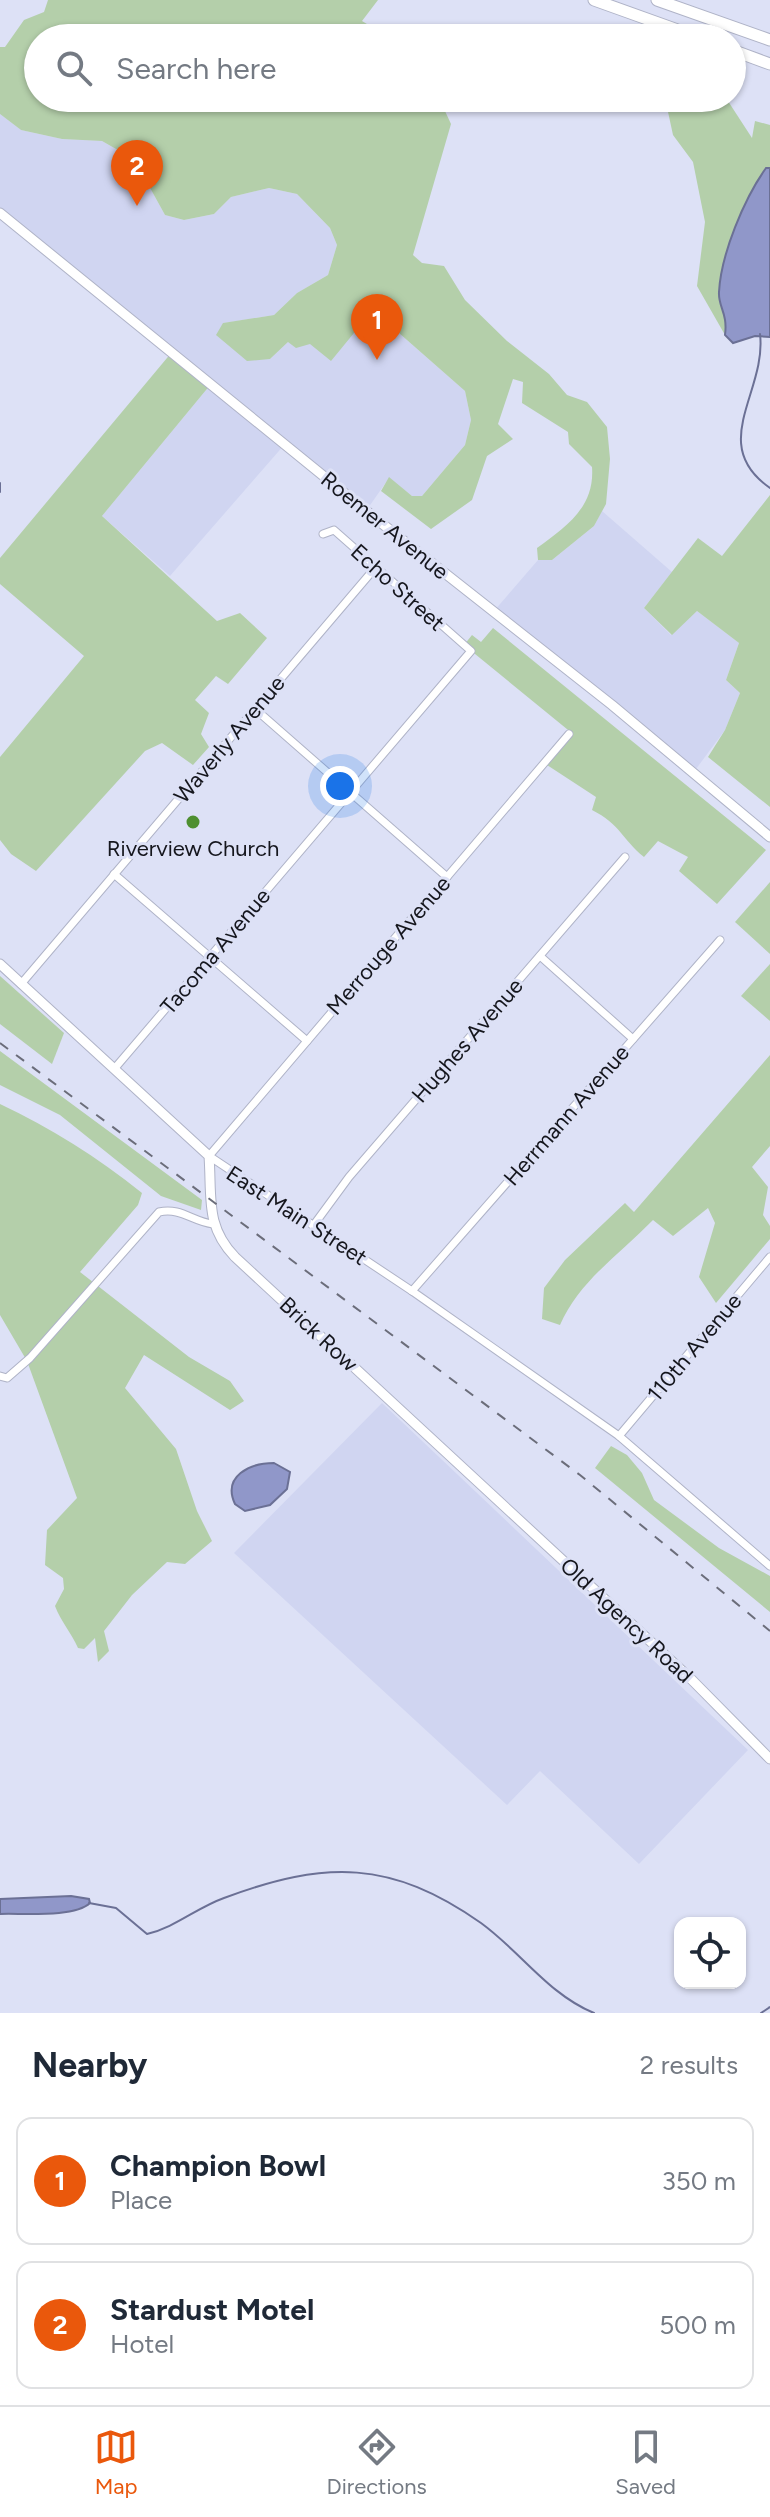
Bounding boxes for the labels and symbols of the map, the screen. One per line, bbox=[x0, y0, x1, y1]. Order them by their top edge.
pin: 2 bbox=[111, 140, 163, 206]
pin: 1 bbox=[351, 294, 403, 360]
street label: Roemer Avenue bbox=[315, 466, 454, 585]
street label: Echo Street bbox=[345, 538, 450, 637]
street label: Waverly Avenue bbox=[168, 670, 291, 809]
your location bbox=[320, 766, 360, 806]
marker: Riverview Church bbox=[184, 813, 202, 831]
place label: Riverview Church bbox=[107, 835, 279, 862]
street label: Merrouge Avenue bbox=[321, 870, 456, 1020]
street label: Tacoma Avenue bbox=[155, 883, 276, 1020]
street label: Hughes Avenue bbox=[406, 973, 529, 1108]
street label: Herrmann Avenue bbox=[498, 1039, 635, 1191]
street label: East Main Street bbox=[221, 1160, 372, 1271]
street label: 110th Avenue bbox=[641, 1288, 747, 1407]
street label: Brick Row bbox=[274, 1291, 364, 1378]
street label: Old Agency Road bbox=[555, 1552, 699, 1689]

